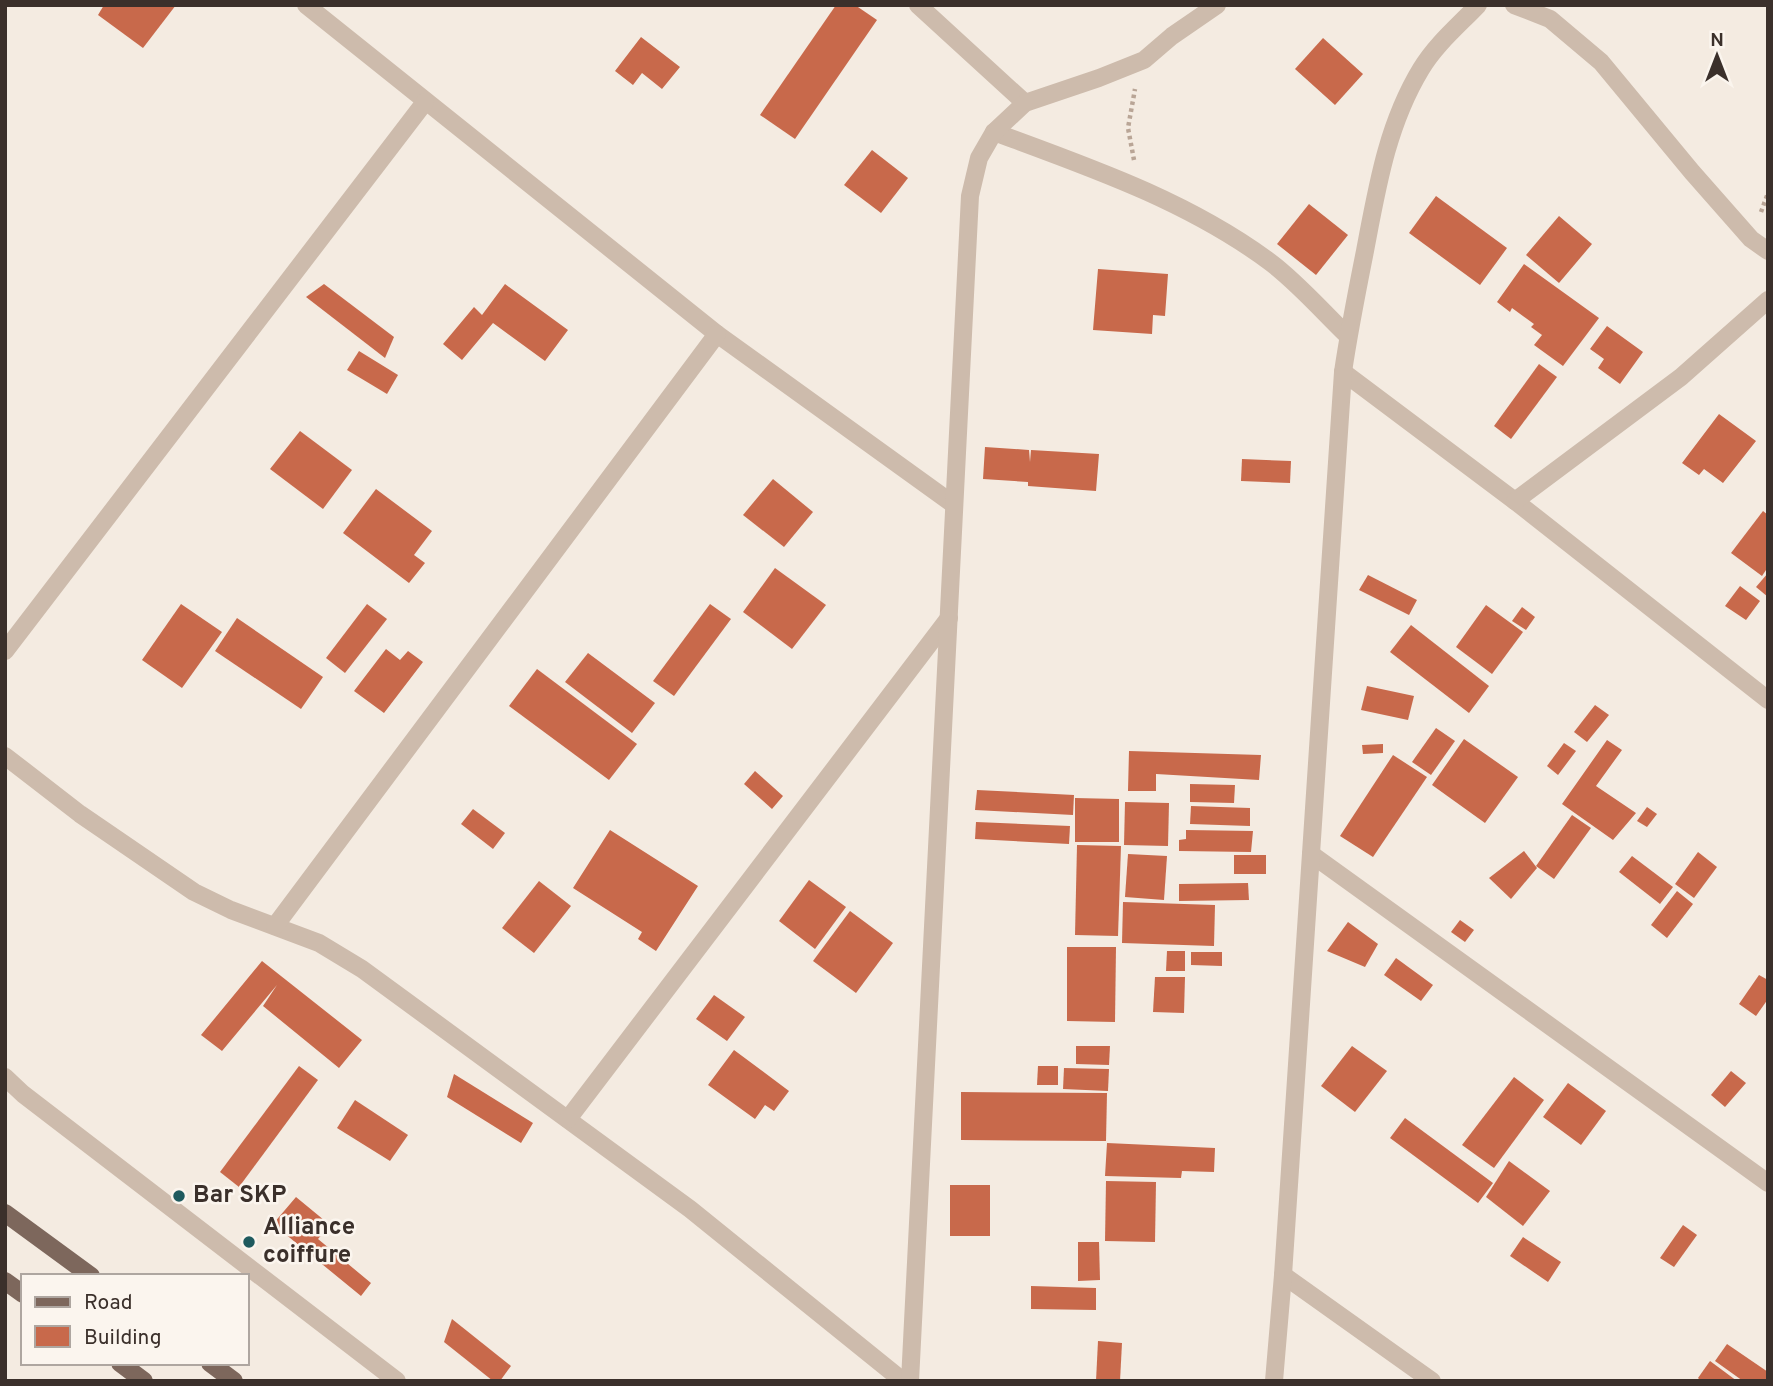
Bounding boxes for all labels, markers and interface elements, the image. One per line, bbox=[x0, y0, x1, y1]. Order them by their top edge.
north arrow bbox=[1682, 21, 1752, 91]
text: N bbox=[1710, 29, 1724, 53]
place label: Bar SKP bbox=[193, 1181, 286, 1211]
marker: Bar SKP bbox=[171, 1188, 187, 1204]
place label: Alliance coiffure bbox=[263, 1213, 355, 1271]
marker: Alliance coiffure bbox=[241, 1234, 257, 1250]
legend bbox=[21, 1274, 248, 1365]
text: Road bbox=[84, 1290, 133, 1317]
text: Building bbox=[84, 1325, 162, 1352]

